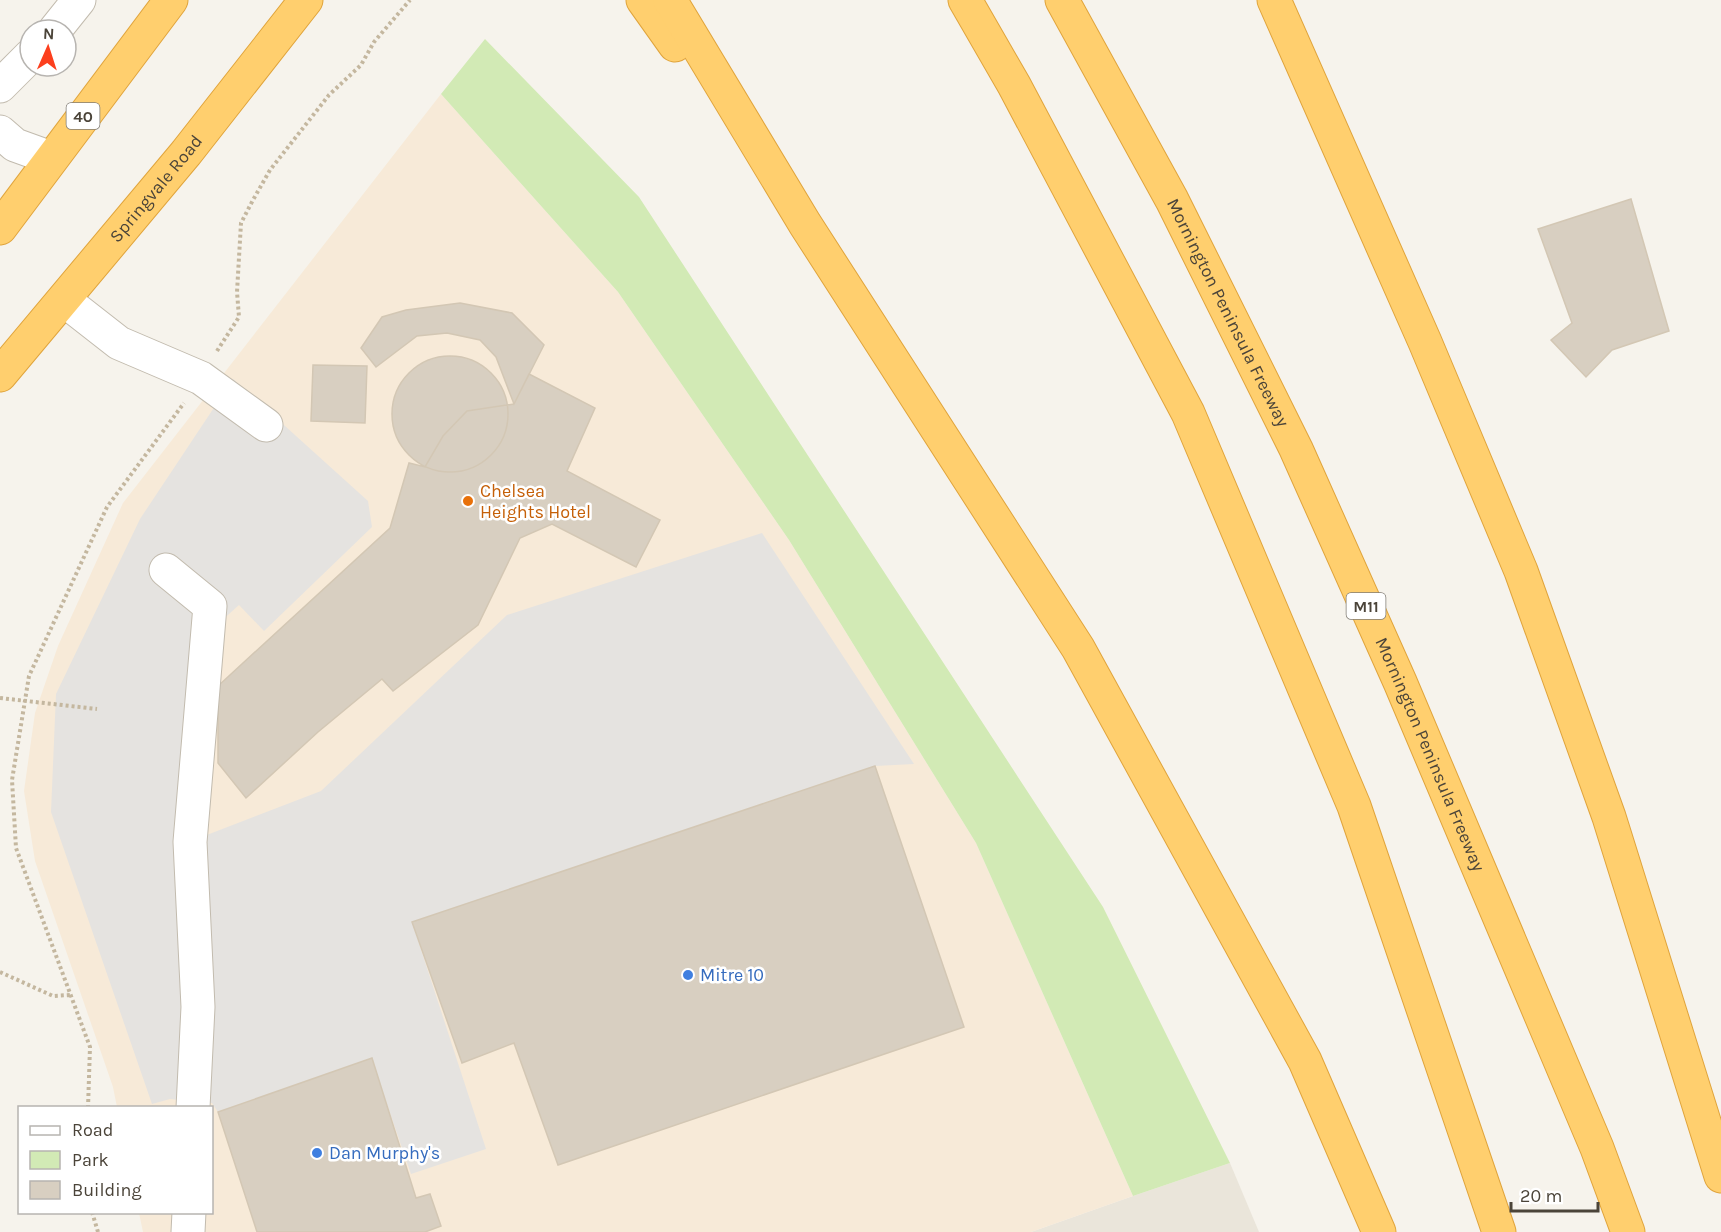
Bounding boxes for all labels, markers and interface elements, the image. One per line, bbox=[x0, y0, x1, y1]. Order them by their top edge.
north arrow bbox=[18, 18, 78, 78]
text: N bbox=[43, 24, 55, 43]
road number: 40 bbox=[66, 103, 100, 129]
street label: Springvale Road bbox=[105, 130, 207, 247]
street label: Mornington Peninsula Freeway bbox=[1162, 195, 1294, 431]
place label: Chelsea Heights Hotel bbox=[480, 480, 591, 523]
marker: Chelsea Heights Hotel bbox=[461, 494, 475, 508]
road number: M11 bbox=[1346, 593, 1386, 619]
street label: Mornington Peninsula Freeway bbox=[1370, 634, 1490, 875]
place label: Mitre 10 bbox=[700, 964, 764, 986]
marker: Mitre 10 bbox=[681, 968, 695, 982]
legend bbox=[18, 1106, 213, 1214]
text: Road bbox=[72, 1119, 113, 1141]
place label: Dan Murphy's bbox=[329, 1142, 440, 1164]
marker: Dan Murphy's bbox=[310, 1146, 324, 1160]
text: Park bbox=[72, 1149, 109, 1171]
scale bar bbox=[1511, 1175, 1598, 1213]
text: Building bbox=[72, 1179, 142, 1201]
text: 20 m bbox=[1520, 1185, 1562, 1207]

